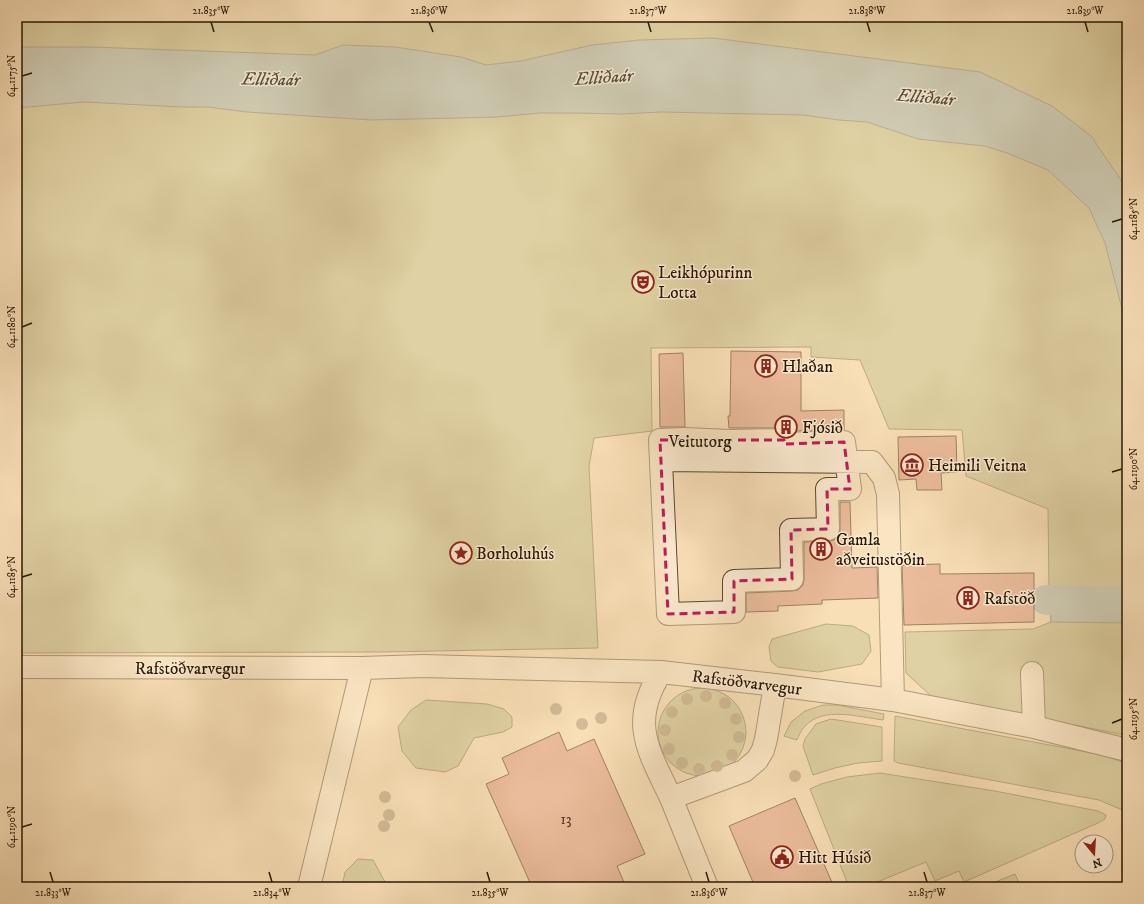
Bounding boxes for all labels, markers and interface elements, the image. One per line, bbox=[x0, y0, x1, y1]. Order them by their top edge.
text: 21.835°W bbox=[192, 5, 230, 17]
text: 21.836°W bbox=[410, 5, 448, 17]
text: 21.837°W bbox=[629, 5, 667, 17]
text: 21.838°W bbox=[848, 5, 886, 17]
text: 21.839°W bbox=[1066, 5, 1104, 17]
text: 64.1175°N bbox=[6, 55, 18, 97]
water label: Elliðaár bbox=[573, 65, 635, 91]
water label: Elliðaár bbox=[241, 68, 302, 92]
water label: Elliðaár bbox=[895, 84, 957, 112]
text: 64.1185°N bbox=[1128, 198, 1140, 240]
place label: Leikhópurinn Lotta bbox=[658, 262, 753, 304]
theatre icon: Leikhópurinn Lotta bbox=[630, 269, 656, 295]
text: 64.1180°N bbox=[6, 306, 18, 348]
building icon: Hlaðan bbox=[753, 353, 779, 379]
place label: Hlaðan bbox=[782, 356, 833, 378]
building icon: Fjósið bbox=[773, 414, 799, 440]
place label: Fjósið bbox=[802, 417, 843, 439]
street label: Veitutorg bbox=[667, 431, 732, 453]
text: 64.1190°N bbox=[1128, 448, 1140, 490]
museum icon: Heimili Veitna bbox=[899, 452, 925, 478]
place label: Heimili Veitna bbox=[928, 455, 1027, 477]
place label: Gamla aðveitustöðin bbox=[836, 529, 925, 571]
building icon: Gamla aðveitustöðin bbox=[808, 536, 834, 562]
place icon: Borholuhús bbox=[448, 540, 474, 566]
place label: Borholuhús bbox=[476, 543, 555, 565]
text: 64.1185°N bbox=[6, 556, 18, 598]
building icon: Rafstöð bbox=[955, 585, 981, 611]
place label: Rafstöð bbox=[984, 588, 1036, 610]
street label: Rafstöðvarvegur bbox=[135, 658, 246, 680]
street label: Rafstöðvarvegur bbox=[691, 665, 804, 701]
text: 64.1195°N bbox=[1128, 698, 1140, 740]
text: 64.1190°N bbox=[6, 806, 18, 848]
house number: 13 bbox=[560, 810, 572, 829]
north arrow bbox=[1074, 834, 1114, 874]
public building icon: Hitt Húsið bbox=[769, 844, 795, 870]
place label: Hitt Húsið bbox=[798, 847, 872, 869]
text: N bbox=[1090, 855, 1103, 871]
text: 21.833°W bbox=[35, 887, 72, 899]
text: 21.834°W bbox=[253, 887, 292, 899]
text: 21.835°W bbox=[471, 887, 509, 899]
text: 21.836°W bbox=[690, 887, 728, 899]
text: 21.837°W bbox=[908, 887, 946, 899]

